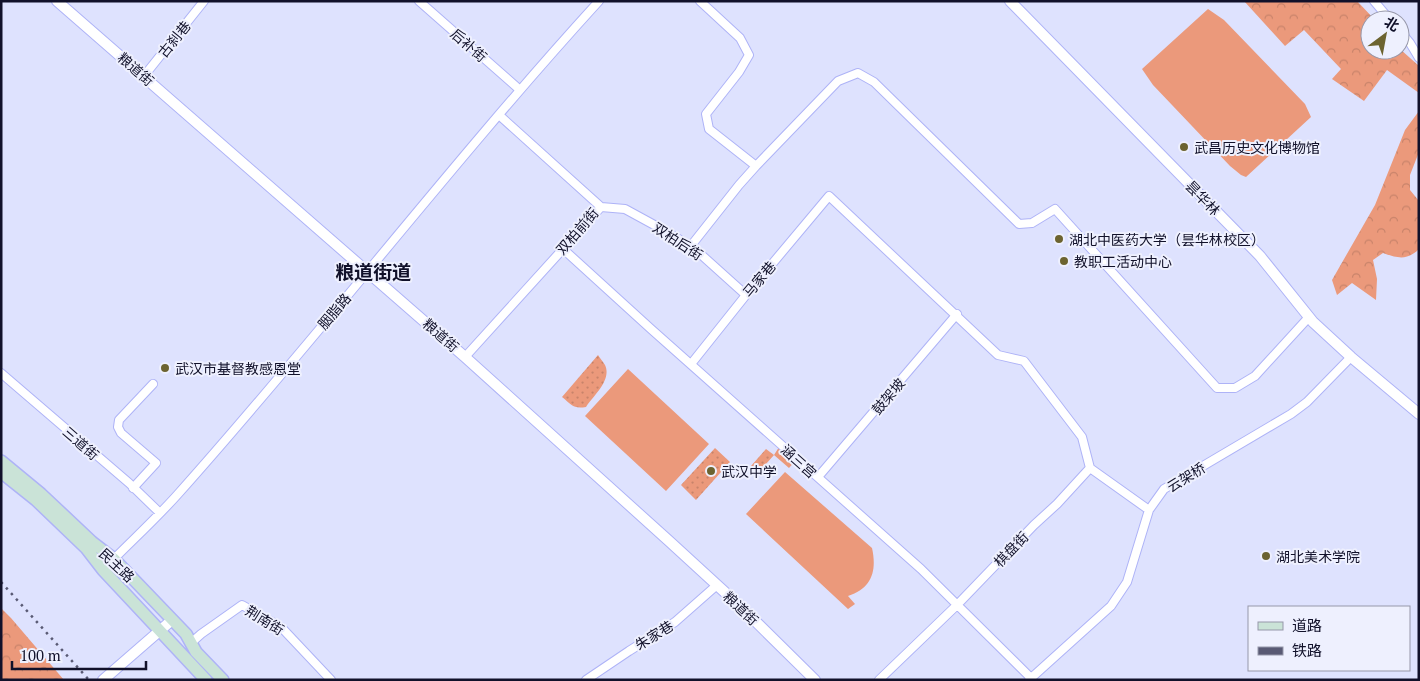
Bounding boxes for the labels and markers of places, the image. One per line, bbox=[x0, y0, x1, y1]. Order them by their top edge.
place label: 武昌历史文化博物馆 bbox=[1194, 138, 1320, 157]
marker: 武昌历史文化博物馆 bbox=[1178, 141, 1190, 153]
place label: 湖北中医药大学（昙华林校区） bbox=[1069, 230, 1265, 249]
marker: 湖北中医药大学（昙华林校区） bbox=[1053, 233, 1065, 245]
place label: 教职工活动中心 bbox=[1074, 252, 1172, 271]
marker: 教职工活动中心 bbox=[1058, 255, 1070, 267]
place label: 武汉市基督教感恩堂 bbox=[175, 359, 301, 378]
marker: 武汉市基督教感恩堂 bbox=[159, 362, 171, 374]
place label: 武汉中学 bbox=[721, 462, 777, 481]
marker: 武汉中学 bbox=[705, 465, 717, 477]
place label: 湖北美术学院 bbox=[1276, 547, 1360, 566]
marker: 湖北美术学院 bbox=[1260, 550, 1272, 562]

